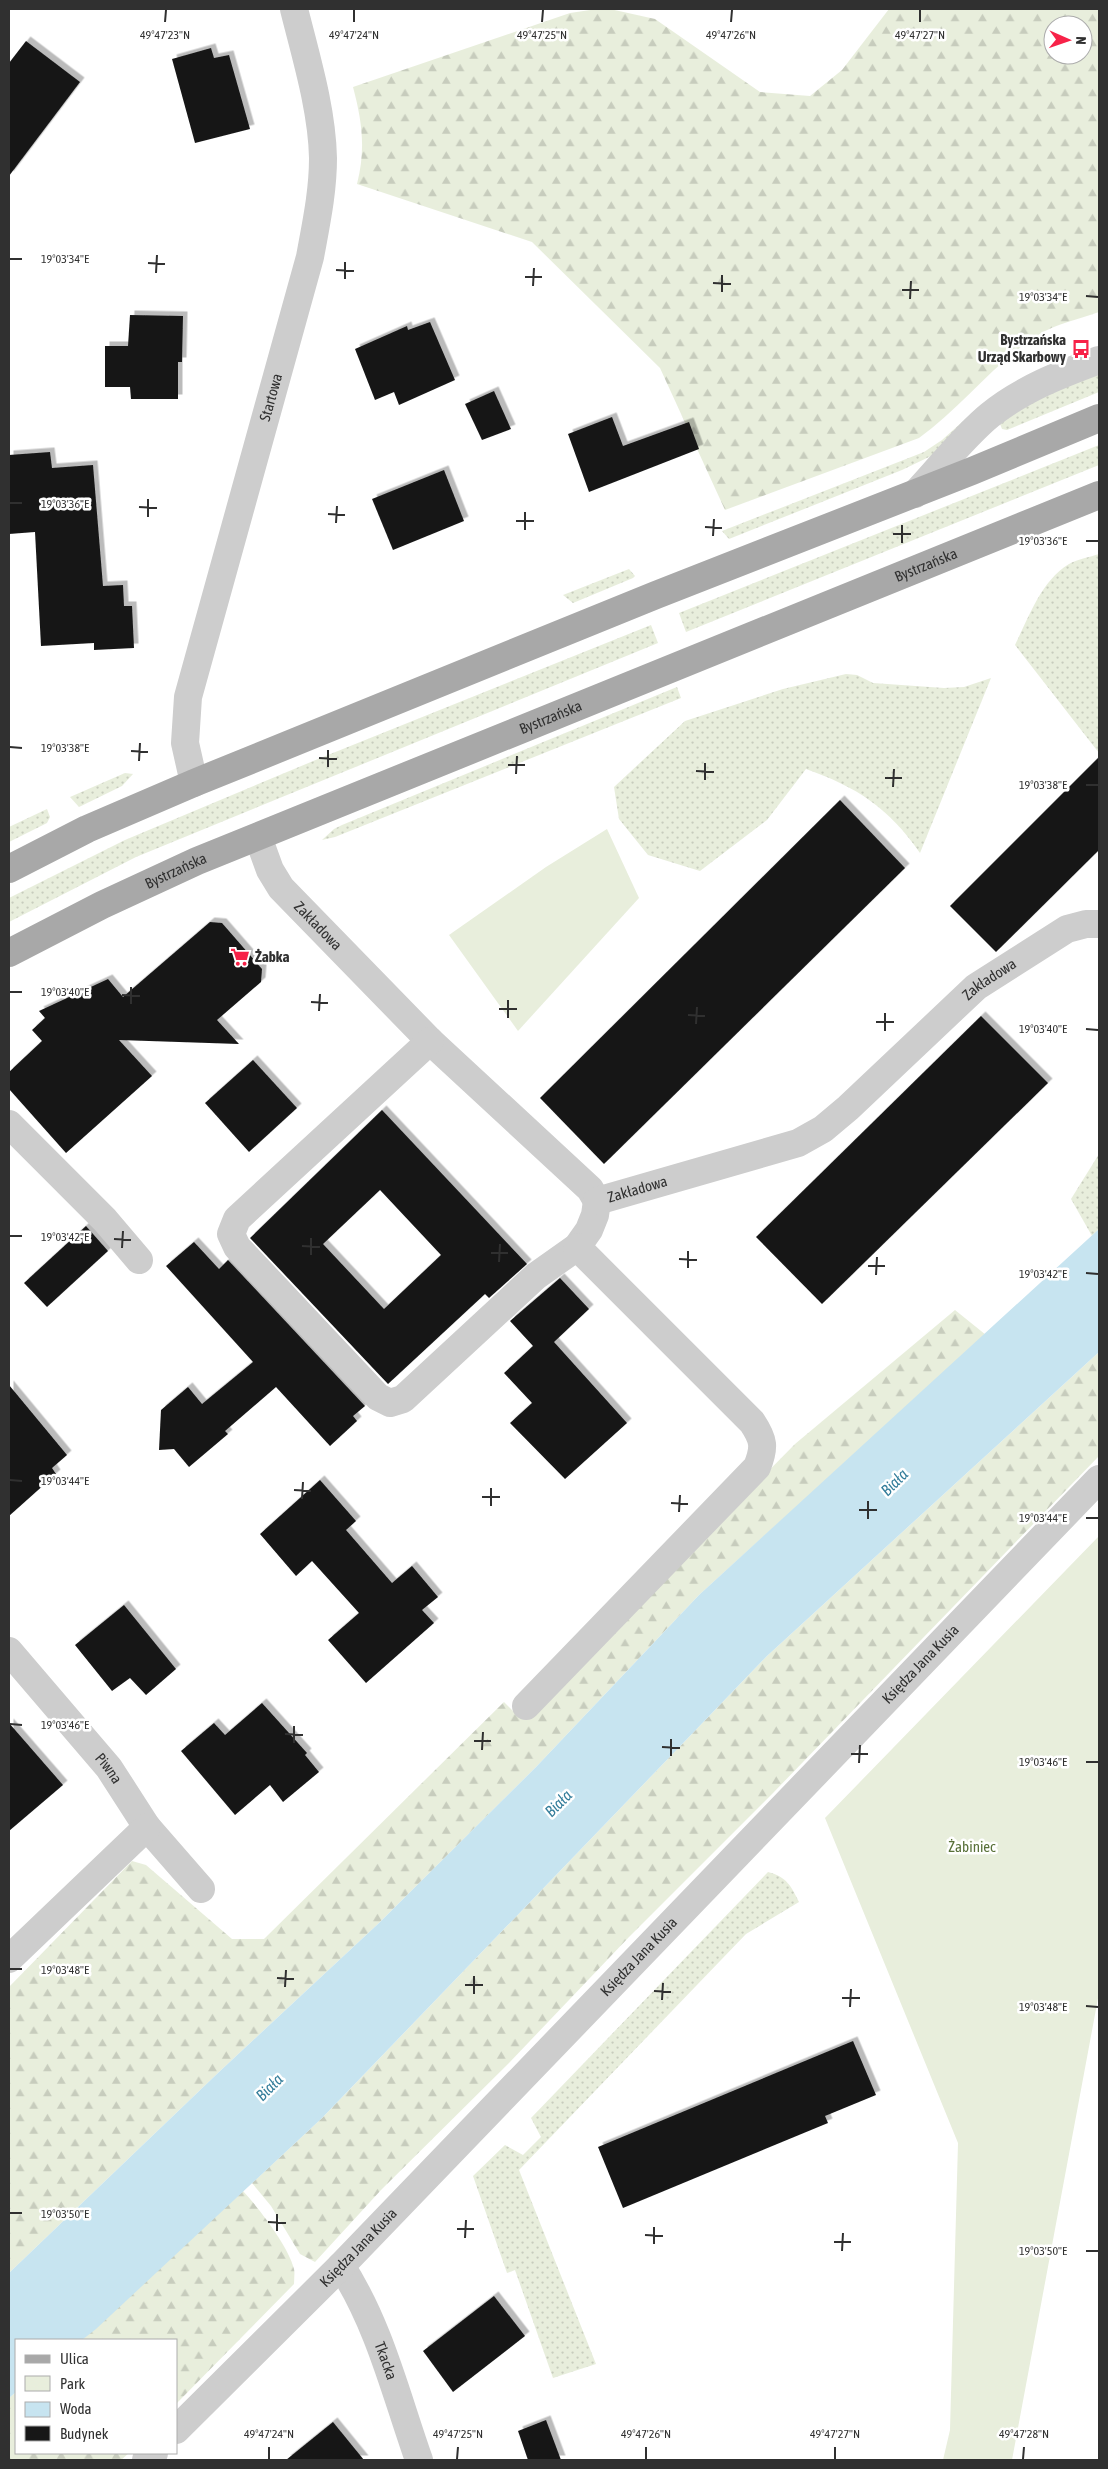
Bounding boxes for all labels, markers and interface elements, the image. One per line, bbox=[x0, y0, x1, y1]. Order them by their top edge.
north arrow bbox=[1043, 15, 1093, 65]
text: 49°47'23"N bbox=[140, 28, 190, 42]
text: 49°47'24"N bbox=[329, 28, 379, 42]
text: 49°47'25"N bbox=[517, 28, 567, 42]
text: 49°47'26"N bbox=[706, 28, 756, 42]
text: 49°47'27"N bbox=[895, 28, 945, 42]
text: N bbox=[1073, 36, 1089, 45]
text: 19°03'34"E bbox=[41, 252, 89, 266]
text: 19°03'34"E bbox=[1019, 290, 1067, 304]
place label: Bystrzańska Urząd Skarbowy bbox=[978, 331, 1067, 365]
bus stop icon: Bystrzańska Urząd Skarbowy bbox=[1070, 338, 1092, 360]
street label: Startowa bbox=[256, 371, 285, 423]
text: 19°03'36"E bbox=[41, 497, 89, 511]
text: 19°03'36"E bbox=[1019, 534, 1067, 548]
street label: Bystrzańska bbox=[892, 544, 959, 585]
street label: Bystrzańska bbox=[517, 697, 584, 737]
text: 19°03'38"E bbox=[41, 741, 89, 755]
text: 19°03'38"E bbox=[1019, 778, 1067, 792]
street label: Bystrzańska bbox=[142, 849, 209, 892]
street label: Zakładowa bbox=[291, 898, 346, 953]
supermarket icon: Żabka bbox=[229, 946, 251, 968]
place label: Żabka bbox=[255, 948, 289, 965]
street label: Zakładowa bbox=[959, 955, 1019, 1003]
text: 19°03'40"E bbox=[41, 985, 89, 999]
text: 19°03'40"E bbox=[1019, 1022, 1067, 1036]
street label: Zakładowa bbox=[605, 1172, 669, 1206]
text: 19°03'42"E bbox=[41, 1230, 89, 1244]
text: 19°03'42"E bbox=[1019, 1267, 1067, 1281]
water label: Biała bbox=[877, 1465, 911, 1499]
text: 19°03'44"E bbox=[41, 1474, 89, 1488]
text: 19°03'44"E bbox=[1019, 1511, 1067, 1525]
street label: Księdza Jana Kusia bbox=[878, 1621, 962, 1707]
text: 19°03'46"E bbox=[41, 1718, 89, 1732]
street label: Piwna bbox=[92, 1749, 126, 1787]
text: 19°03'46"E bbox=[1019, 1755, 1067, 1769]
water label: Biała bbox=[541, 1786, 575, 1820]
park label: Żabiniec bbox=[948, 1838, 996, 1855]
street label: Księdza Jana Kusia bbox=[597, 1913, 680, 1999]
text: 19°03'48"E bbox=[41, 1963, 89, 1977]
text: 19°03'48"E bbox=[1019, 2000, 1067, 2014]
water label: Biała bbox=[252, 2070, 286, 2104]
street label: Księdza Jana Kusia bbox=[316, 2204, 400, 2290]
text: 19°03'50"E bbox=[41, 2207, 89, 2221]
text: 19°03'50"E bbox=[1019, 2244, 1067, 2258]
legend bbox=[15, 2339, 178, 2454]
street label: Tkacka bbox=[371, 2339, 401, 2382]
text: Ulica bbox=[60, 2350, 89, 2367]
text: Park bbox=[60, 2375, 85, 2392]
text: Woda bbox=[60, 2400, 92, 2417]
text: Budynek bbox=[60, 2425, 109, 2442]
text: 49°47'24"N bbox=[244, 2427, 294, 2441]
text: 49°47'25"N bbox=[433, 2427, 483, 2441]
text: 49°47'26"N bbox=[621, 2427, 671, 2441]
text: 49°47'27"N bbox=[810, 2427, 860, 2441]
text: 49°47'28"N bbox=[999, 2427, 1049, 2441]

